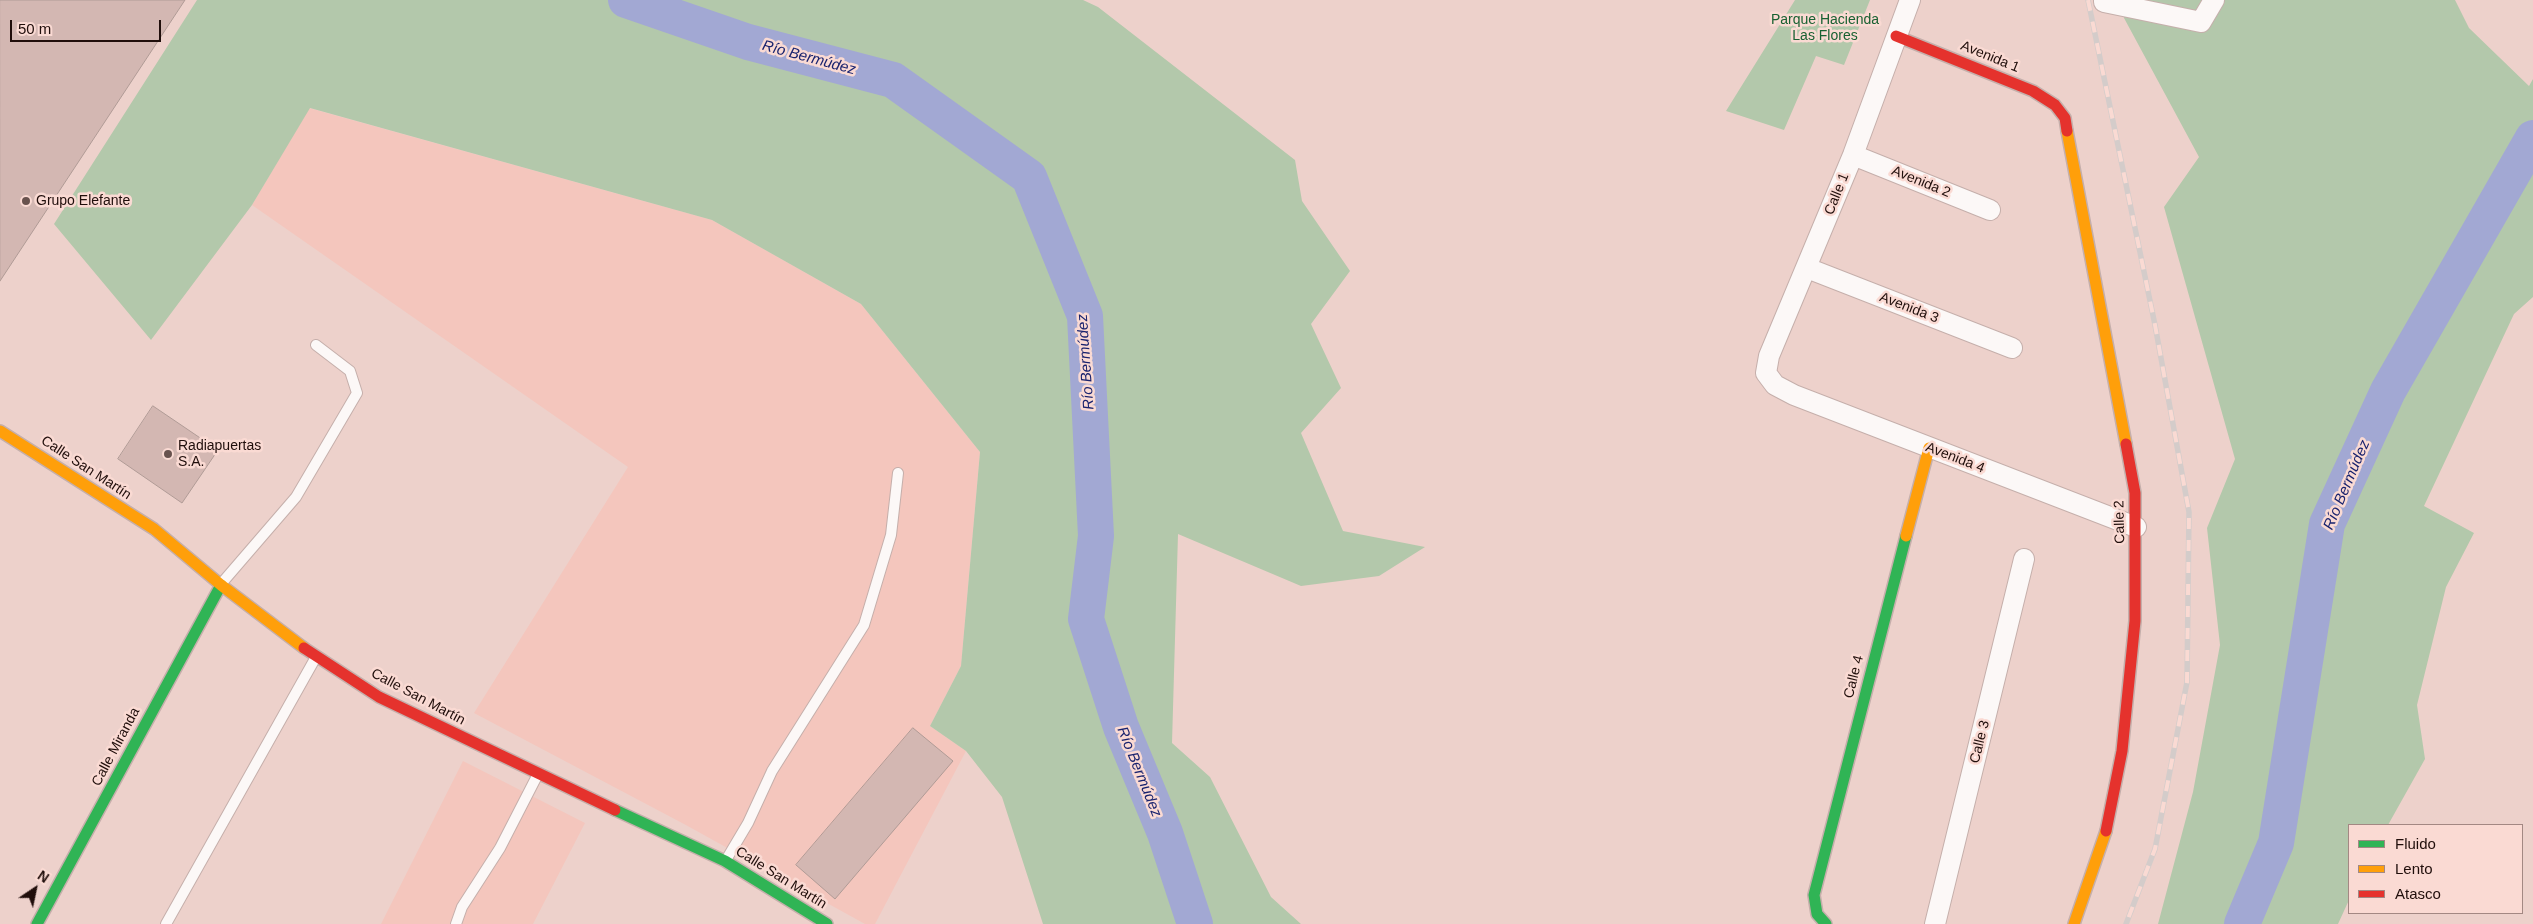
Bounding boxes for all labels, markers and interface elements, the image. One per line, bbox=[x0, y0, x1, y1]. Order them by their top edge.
scale bar bbox=[12, 10, 164, 42]
park label: Parque Hacienda Las Flores bbox=[1771, 12, 1879, 44]
text: 50 m bbox=[18, 20, 51, 37]
water label: Río Bermúdez bbox=[760, 37, 858, 79]
street label: Avenida 1 bbox=[1958, 38, 2022, 76]
street label: Avenida 2 bbox=[1889, 163, 1953, 201]
street label: Calle 1 bbox=[1821, 171, 1853, 217]
place label: Grupo Elefante bbox=[36, 193, 130, 209]
marker: Grupo Elefante bbox=[20, 195, 32, 207]
street label: Avenida 3 bbox=[1877, 289, 1941, 327]
water label: Río Bermúdez bbox=[1074, 314, 1098, 410]
street label: Calle San Martín bbox=[38, 433, 134, 503]
water label: Río Bermúdez bbox=[2320, 437, 2374, 533]
place label: Radiapuertas S.A. bbox=[178, 438, 261, 471]
street label: Avenida 4 bbox=[1923, 439, 1987, 477]
marker: Radiapuertas S.A. bbox=[162, 448, 174, 460]
street label: Calle 2 bbox=[2111, 500, 2129, 544]
street label: Calle 4 bbox=[1841, 654, 1867, 700]
street label: Calle San Martín bbox=[368, 665, 468, 729]
street label: Calle Miranda bbox=[88, 705, 144, 789]
street label: Calle 3 bbox=[1967, 719, 1993, 765]
water label: Río Bermúdez bbox=[1113, 724, 1165, 820]
legend bbox=[2348, 824, 2523, 914]
text: Fluido bbox=[2395, 835, 2436, 852]
street label: Calle San Martín bbox=[732, 843, 830, 913]
text: Lento bbox=[2395, 860, 2433, 877]
north arrow bbox=[10, 864, 60, 914]
text: N bbox=[35, 867, 52, 886]
text: Atasco bbox=[2395, 885, 2441, 902]

